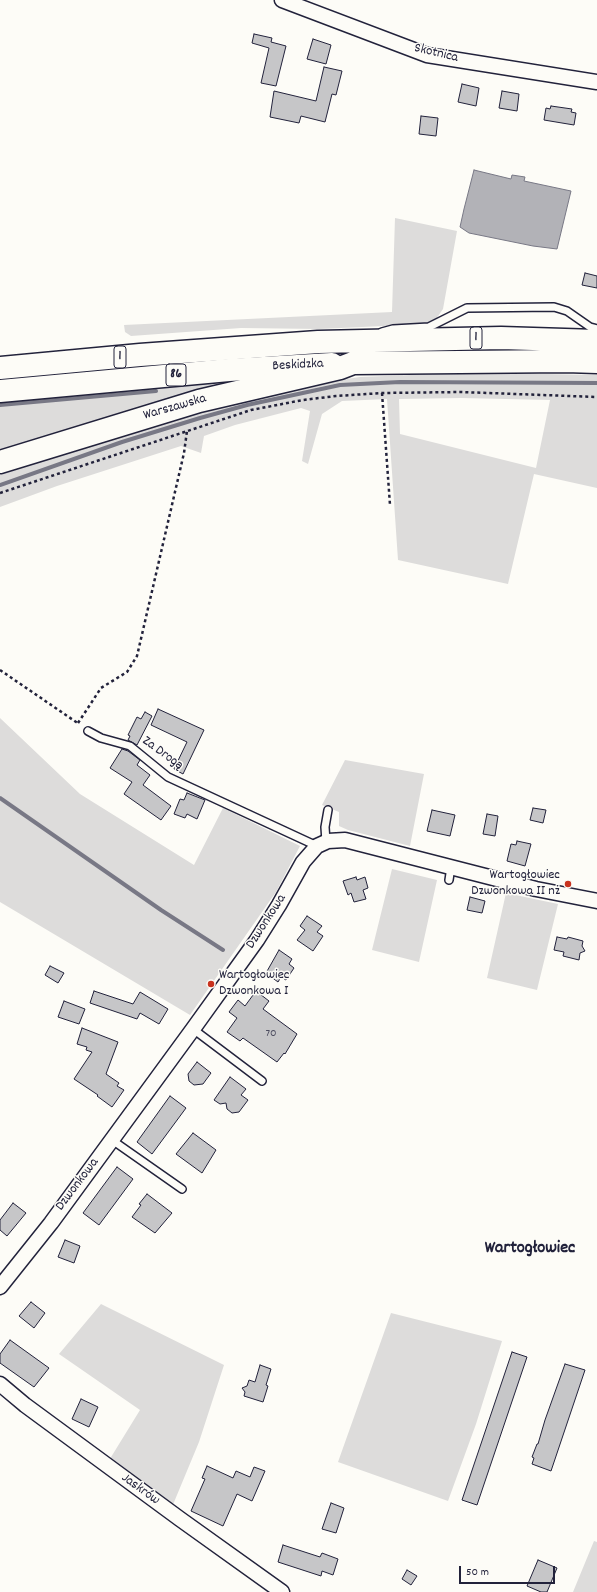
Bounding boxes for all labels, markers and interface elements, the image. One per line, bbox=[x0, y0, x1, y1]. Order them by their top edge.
street label: Skotnica bbox=[412, 41, 460, 67]
road number: 1 bbox=[470, 327, 482, 349]
road number: 1 bbox=[114, 346, 126, 368]
street label: Beskidzka bbox=[272, 356, 324, 376]
road number: 86 bbox=[166, 364, 186, 386]
street label: Warszawska bbox=[142, 391, 208, 425]
street label: Za Drogą bbox=[138, 733, 186, 775]
place label: Wartogłowiec Dzwonkowa II nż bbox=[471, 868, 560, 900]
marker: Wartogłowiec Dzwonkowa II nż bbox=[563, 879, 573, 889]
street label: Dzwonkowa bbox=[243, 892, 291, 952]
place label: Wartogłowiec Dzwonkowa I bbox=[219, 968, 289, 1000]
marker: Wartogłowiec Dzwonkowa I bbox=[206, 979, 216, 989]
house number: 70 bbox=[265, 1027, 277, 1041]
street label: Dzwonkowa bbox=[53, 1155, 103, 1215]
district label: Wartogłowiec bbox=[485, 1239, 575, 1261]
street label: Jaskrów bbox=[117, 1470, 163, 1510]
scale bar bbox=[461, 1558, 557, 1584]
text: 50 m bbox=[466, 1564, 489, 1581]

